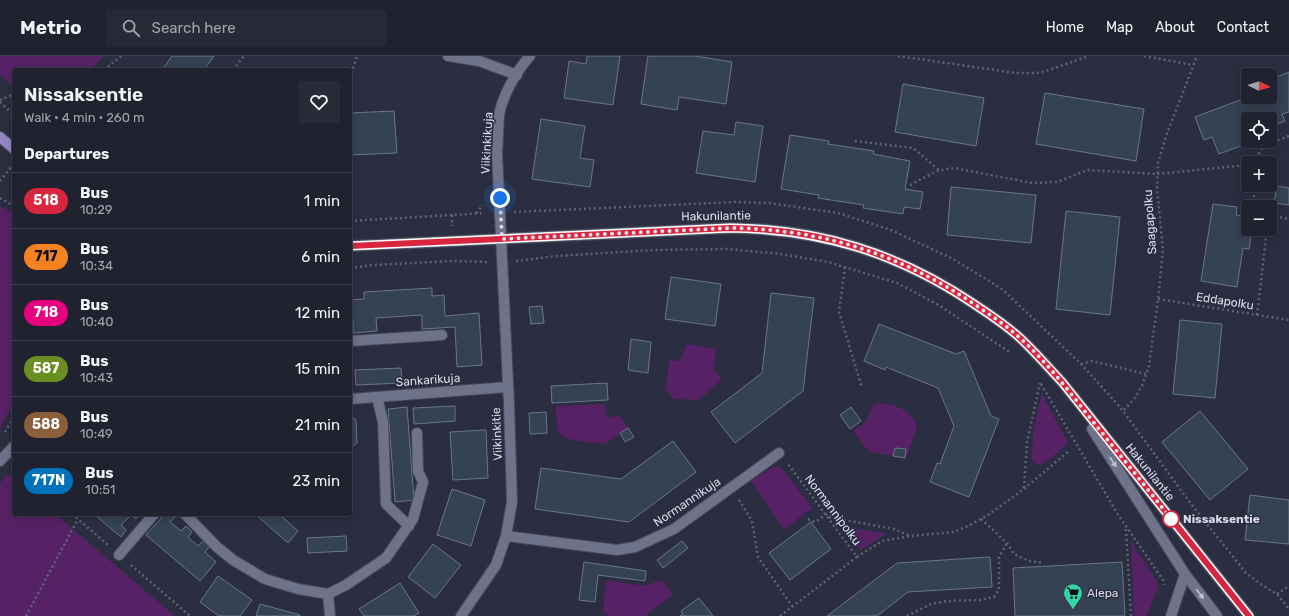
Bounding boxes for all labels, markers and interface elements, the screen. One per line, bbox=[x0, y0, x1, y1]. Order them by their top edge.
search box bbox=[106, 10, 386, 46]
text: Metrio bbox=[20, 16, 82, 39]
icon: search bbox=[120, 17, 142, 39]
text: Search here bbox=[152, 19, 236, 37]
text: Home bbox=[1046, 19, 1084, 36]
text: Map bbox=[1106, 19, 1133, 36]
text: About bbox=[1155, 19, 1195, 36]
text: Contact bbox=[1217, 19, 1269, 36]
north arrow bbox=[1241, 68, 1277, 104]
map controls bbox=[1241, 68, 1277, 236]
button: heart bbox=[298, 81, 340, 123]
text: Nissaksentie bbox=[24, 83, 143, 106]
text: Walk · 4 min · 260 m bbox=[24, 110, 145, 125]
street label: Viikinkikuja bbox=[478, 112, 496, 174]
button: locate bbox=[1241, 112, 1277, 148]
text: Departures bbox=[24, 145, 109, 163]
button: + bbox=[1241, 156, 1277, 192]
text: Bus bbox=[80, 184, 108, 202]
your location bbox=[490, 188, 510, 208]
street label: Saagapolku bbox=[1141, 189, 1159, 255]
text: 518 bbox=[33, 192, 59, 209]
text: 1 min bbox=[304, 192, 340, 210]
button: − bbox=[1241, 200, 1277, 236]
text: 10:29 bbox=[80, 202, 113, 217]
street label: Hakunilantie bbox=[681, 208, 751, 224]
text: Bus bbox=[80, 240, 108, 258]
text: 717 bbox=[34, 248, 58, 265]
text: 6 min bbox=[301, 248, 340, 266]
text: 10:34 bbox=[80, 258, 113, 273]
street label: Eddapolku bbox=[1195, 290, 1255, 312]
text: Bus bbox=[80, 296, 108, 314]
text: 718 bbox=[34, 304, 58, 321]
text: 12 min bbox=[295, 304, 340, 322]
text: 10:40 bbox=[80, 314, 113, 329]
text: Bus bbox=[80, 352, 108, 370]
text: 587 bbox=[33, 360, 59, 377]
text: 15 min bbox=[295, 360, 340, 378]
text: 10:43 bbox=[80, 370, 113, 385]
street label: Sankarikuja bbox=[395, 371, 461, 389]
street label: Viikinkitie bbox=[489, 407, 505, 461]
text: Bus bbox=[80, 408, 108, 426]
text: 588 bbox=[32, 416, 60, 433]
text: 21 min bbox=[295, 416, 340, 434]
text: 10:49 bbox=[80, 426, 113, 441]
street label: Hakunilantie bbox=[1123, 440, 1178, 504]
one-way arrow bbox=[1109, 457, 1117, 467]
text: Bus bbox=[85, 464, 114, 482]
text: 717N bbox=[32, 472, 65, 489]
text: 23 min bbox=[292, 472, 340, 490]
street label: Normannipolku bbox=[802, 472, 864, 548]
street label: Normannikuja bbox=[651, 474, 723, 530]
text: 10:51 bbox=[85, 482, 115, 497]
marker: Nissaksentie bbox=[1162, 510, 1180, 528]
place label: Nissaksentie bbox=[1183, 512, 1260, 526]
supermarket icon: Alepa bbox=[1062, 582, 1084, 610]
place label: Alepa bbox=[1087, 586, 1118, 600]
one-way arrow bbox=[1196, 588, 1204, 599]

